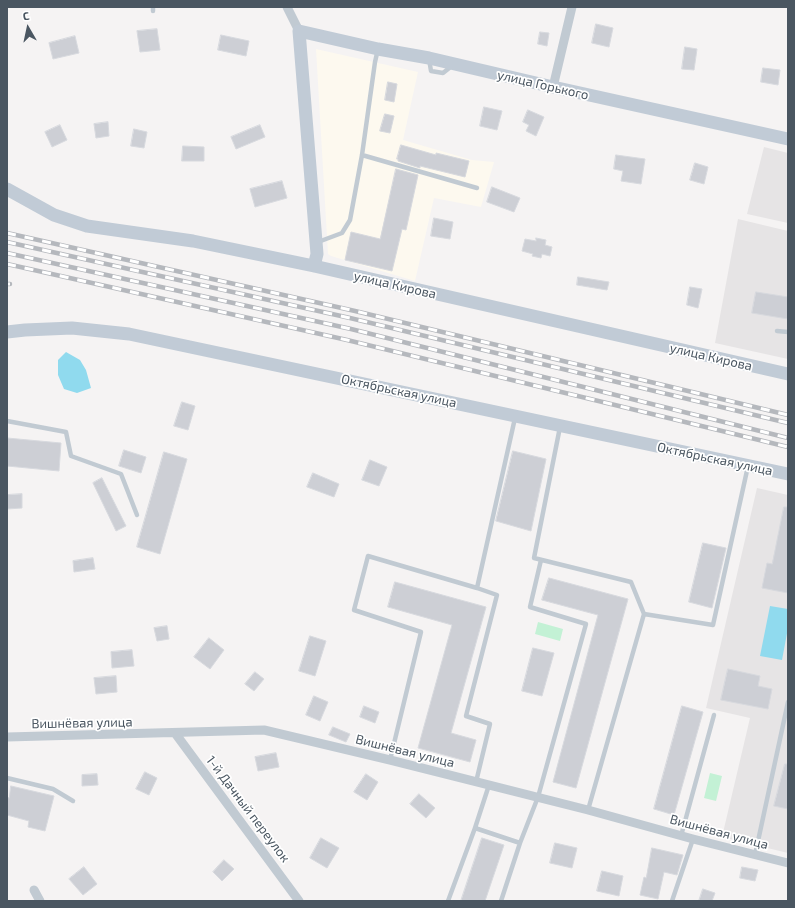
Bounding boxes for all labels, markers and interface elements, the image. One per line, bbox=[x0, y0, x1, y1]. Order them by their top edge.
north arrow bbox=[8, 8, 48, 48]
text: С bbox=[22, 9, 30, 23]
street label: улица Горького bbox=[496, 67, 590, 103]
street label: улица Кирова bbox=[352, 268, 438, 302]
street label: улица Кирова bbox=[668, 340, 754, 374]
street label: Октябрьская улица bbox=[340, 371, 458, 411]
street label: Октябрьская улица bbox=[656, 439, 774, 479]
street label: Вишнёвая улица bbox=[31, 714, 133, 732]
street label: Вишнёвая улица bbox=[354, 731, 456, 771]
street label: 1-й Дачный переулок bbox=[203, 753, 293, 865]
street label: Вишнёвая улица bbox=[668, 811, 770, 853]

